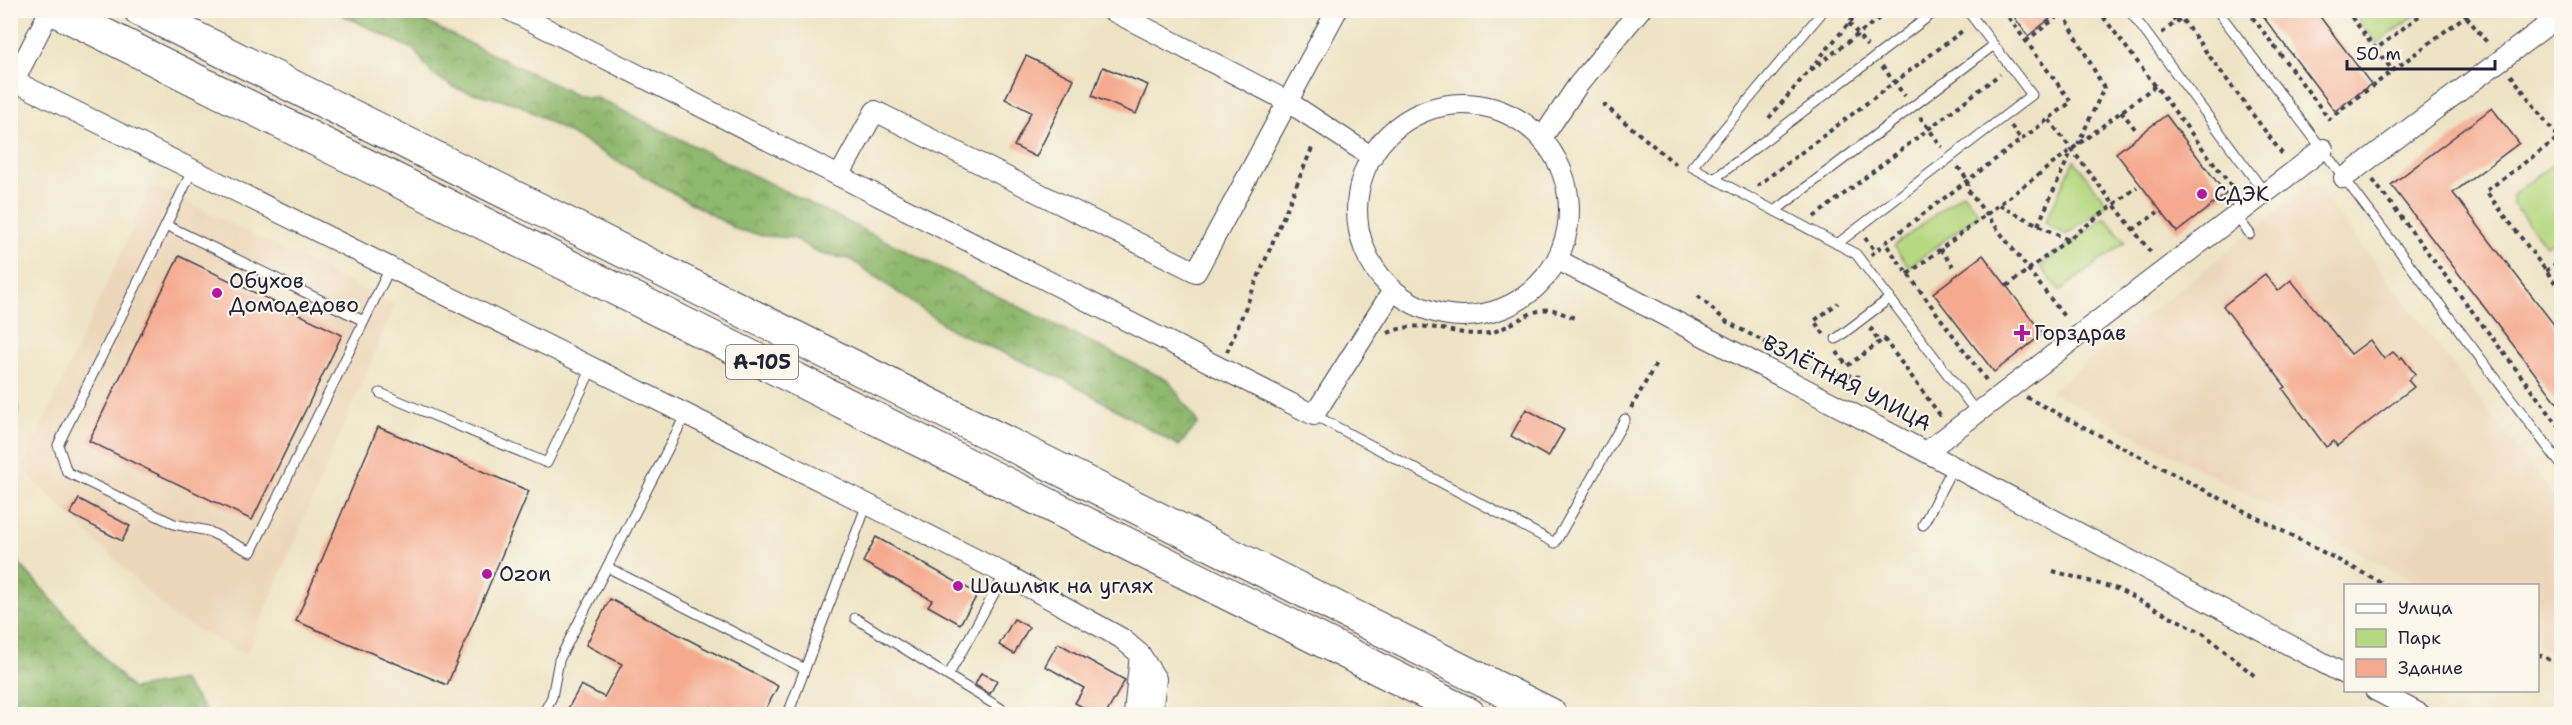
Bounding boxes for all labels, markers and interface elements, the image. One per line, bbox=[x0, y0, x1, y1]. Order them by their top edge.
scale bar bbox=[2347, 33, 2496, 71]
text: 50 m bbox=[2356, 42, 2401, 66]
place label: СДЭК bbox=[2214, 180, 2270, 208]
marker: СДЭК bbox=[2195, 187, 2209, 201]
place label: Обухов Домодедово bbox=[229, 267, 359, 319]
marker: Обухов Домодедово bbox=[210, 286, 224, 300]
place label: Горздрав bbox=[2034, 319, 2126, 347]
marker: Горздрав bbox=[2015, 326, 2029, 340]
street label: ВЗЛЁТНАЯ УЛИЦА bbox=[1758, 328, 1936, 438]
road number: А-105 bbox=[726, 345, 798, 379]
place label: Ozon bbox=[499, 560, 551, 588]
marker: Ozon bbox=[480, 567, 494, 581]
place label: Шашлык на углях bbox=[970, 572, 1153, 600]
marker: Шашлык на углях bbox=[951, 579, 965, 593]
legend bbox=[2344, 584, 2539, 692]
text: Улица bbox=[2398, 596, 2452, 620]
text: Парк bbox=[2398, 626, 2441, 650]
text: Здание bbox=[2398, 656, 2463, 680]

